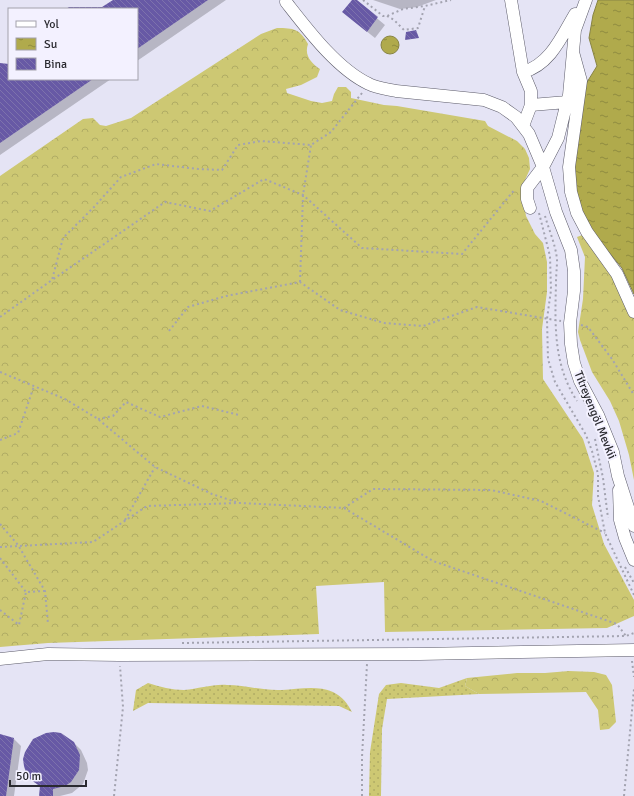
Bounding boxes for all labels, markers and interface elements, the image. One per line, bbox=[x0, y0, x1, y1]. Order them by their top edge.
legend bbox=[8, 8, 138, 80]
text: Yol bbox=[44, 17, 60, 32]
text: Su bbox=[44, 37, 57, 52]
text: Bina bbox=[44, 57, 67, 72]
street label: Titreyengöl Mevkii bbox=[571, 369, 619, 461]
scale bar bbox=[10, 762, 86, 788]
text: 50 m bbox=[16, 769, 41, 784]

